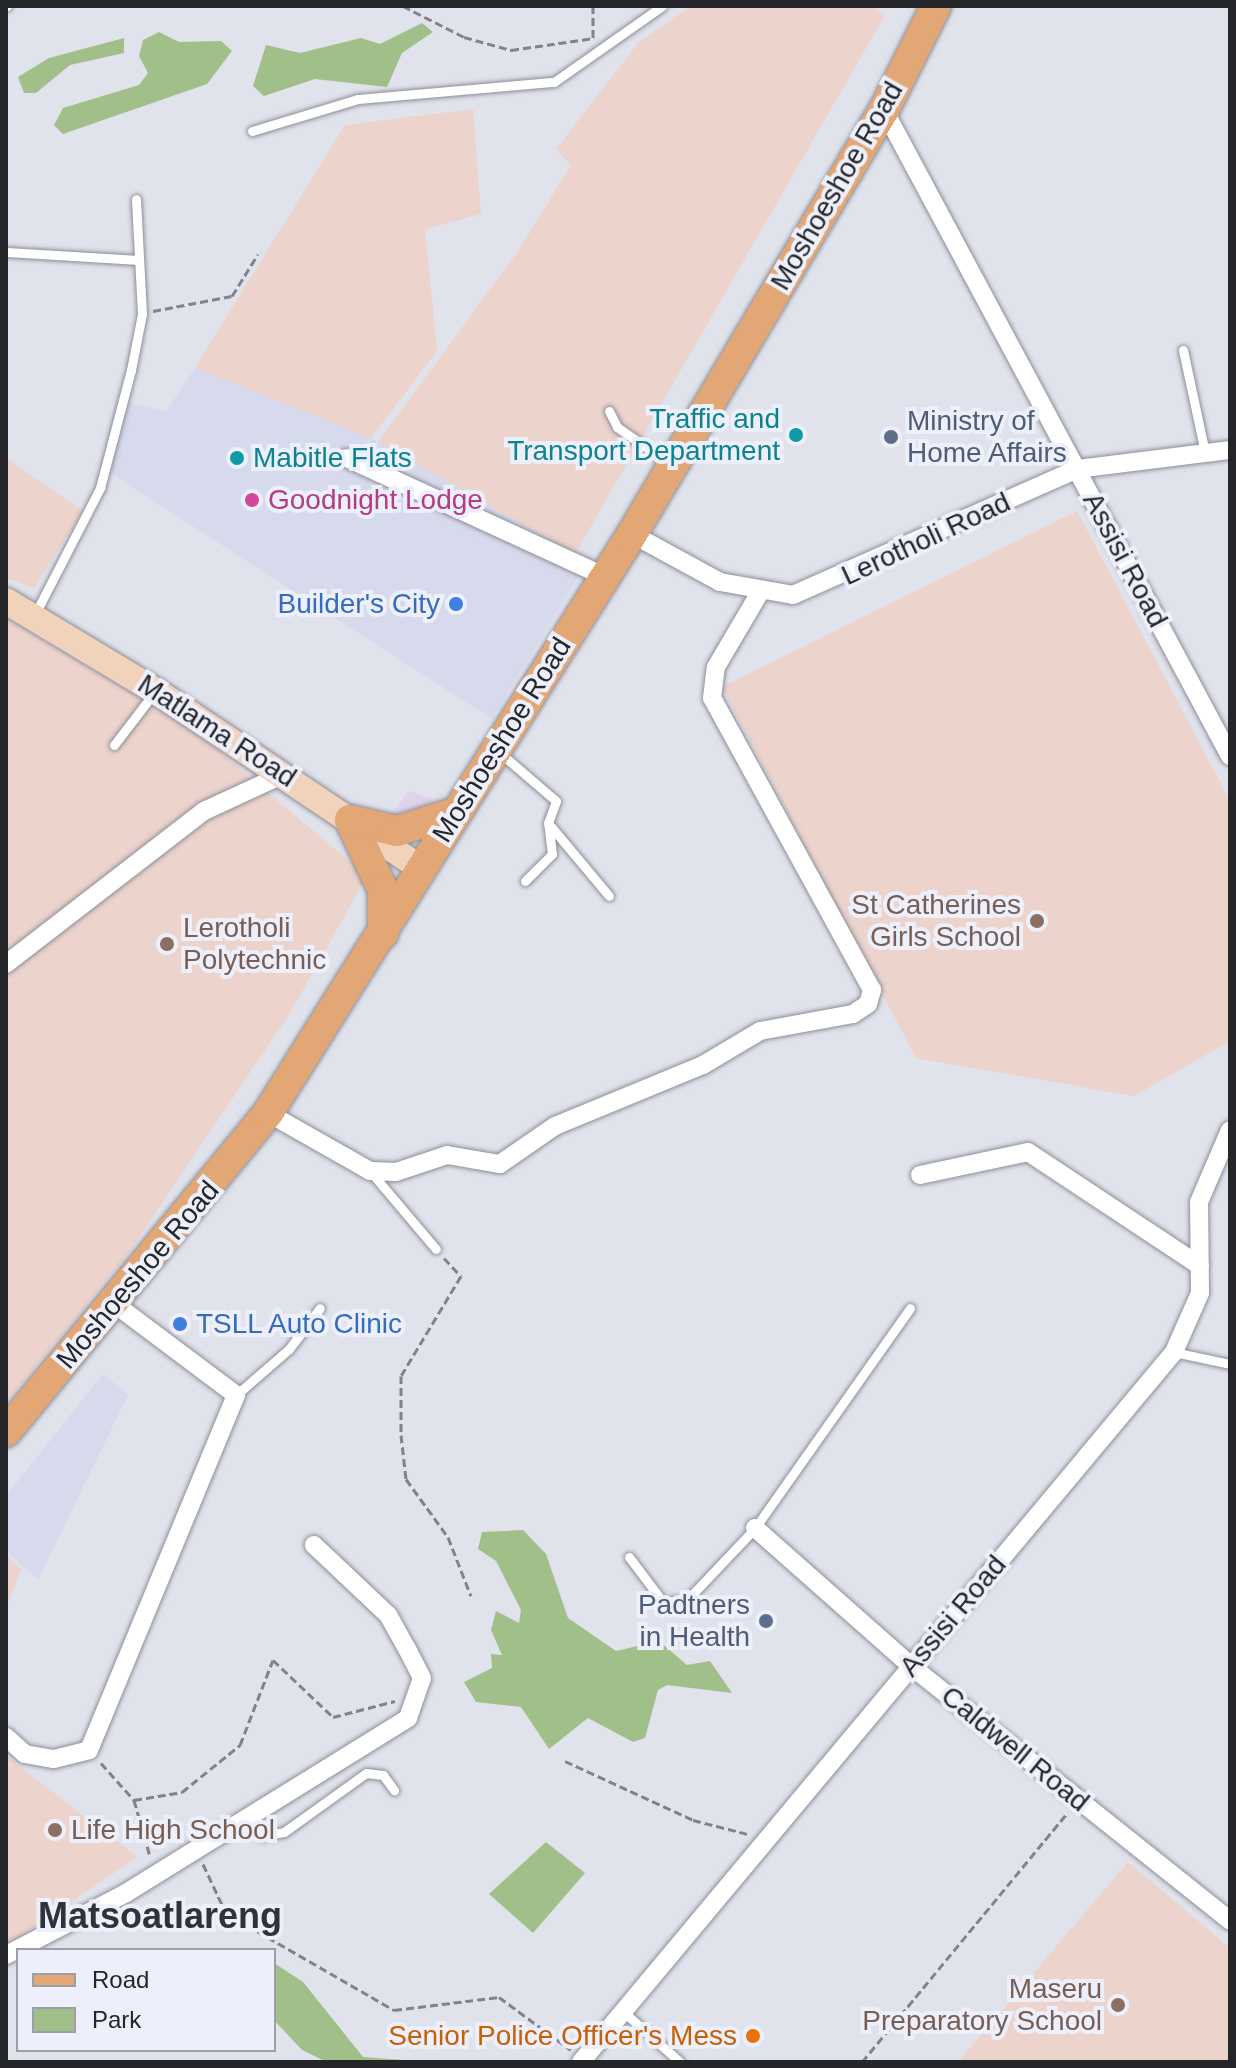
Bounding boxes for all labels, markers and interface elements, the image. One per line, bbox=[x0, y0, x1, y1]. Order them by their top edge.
street label: Moshoeshoe Road bbox=[764, 76, 910, 296]
place label: Traffic and Transport Department bbox=[507, 402, 780, 468]
place label: Ministry of Home Affairs bbox=[907, 404, 1068, 470]
marker: Traffic and Transport Department bbox=[787, 426, 805, 444]
marker: Ministry of Home Affairs bbox=[882, 428, 900, 446]
place label: Mabitle Flats bbox=[253, 441, 412, 475]
marker: Mabitle Flats bbox=[228, 449, 246, 467]
place label: Goodnight Lodge bbox=[268, 483, 483, 517]
street label: Lerotholi Road bbox=[836, 485, 1016, 593]
street label: Assisi Road bbox=[1075, 487, 1175, 633]
marker: Goodnight Lodge bbox=[243, 491, 261, 509]
place label: Builder's City bbox=[277, 587, 440, 621]
marker: Builder's City bbox=[447, 595, 465, 613]
street label: Moshoeshoe Road bbox=[425, 631, 579, 849]
street label: Matlama Road bbox=[131, 667, 303, 795]
place label: St Catherines Girls School bbox=[851, 888, 1021, 954]
place label: Lerotholi Polytechnic bbox=[183, 911, 326, 977]
marker: St Catherines Girls School bbox=[1028, 912, 1046, 930]
marker: Lerotholi Polytechnic bbox=[158, 935, 176, 953]
street label: Moshoeshoe Road bbox=[50, 1174, 226, 1376]
place label: TSLL Auto Clinic bbox=[196, 1307, 405, 1341]
marker: TSLL Auto Clinic bbox=[171, 1315, 189, 1333]
street label: Assisi Road bbox=[893, 1549, 1013, 1683]
place label: Padtners in Health bbox=[638, 1588, 750, 1654]
marker: Padtners in Health bbox=[757, 1612, 775, 1630]
street label: Caldwell Road bbox=[934, 1679, 1096, 1819]
place label: Life High School bbox=[71, 1813, 275, 1847]
marker: Life High School bbox=[46, 1821, 64, 1839]
district label: Matsoatlareng bbox=[38, 1894, 282, 1938]
legend bbox=[16, 1948, 276, 2052]
text: Road bbox=[92, 1966, 149, 1993]
place label: Maseru Preparatory School bbox=[862, 1972, 1102, 2038]
marker: Maseru Preparatory School bbox=[1109, 1996, 1127, 2014]
text: Park bbox=[92, 2006, 141, 2033]
place label: Senior Police Officer's Mess bbox=[388, 2019, 737, 2053]
marker: Senior Police Officer's Mess bbox=[744, 2027, 762, 2045]

